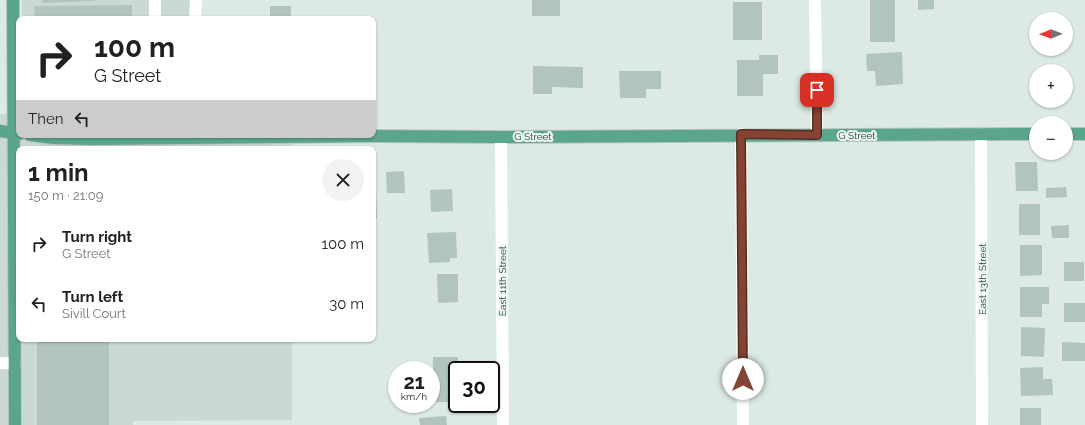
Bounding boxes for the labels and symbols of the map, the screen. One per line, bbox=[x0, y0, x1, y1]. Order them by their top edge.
north arrow bbox=[1029, 12, 1073, 56]
pin bbox=[800, 73, 834, 107]
street label: G Street bbox=[838, 130, 876, 141]
street label: G Street bbox=[514, 131, 552, 142]
street label: East 13th Street bbox=[977, 243, 988, 315]
street label: East 11th Street bbox=[497, 245, 508, 316]
position arrow bbox=[722, 358, 764, 400]
speed limit sign: 30 bbox=[448, 361, 500, 413]

